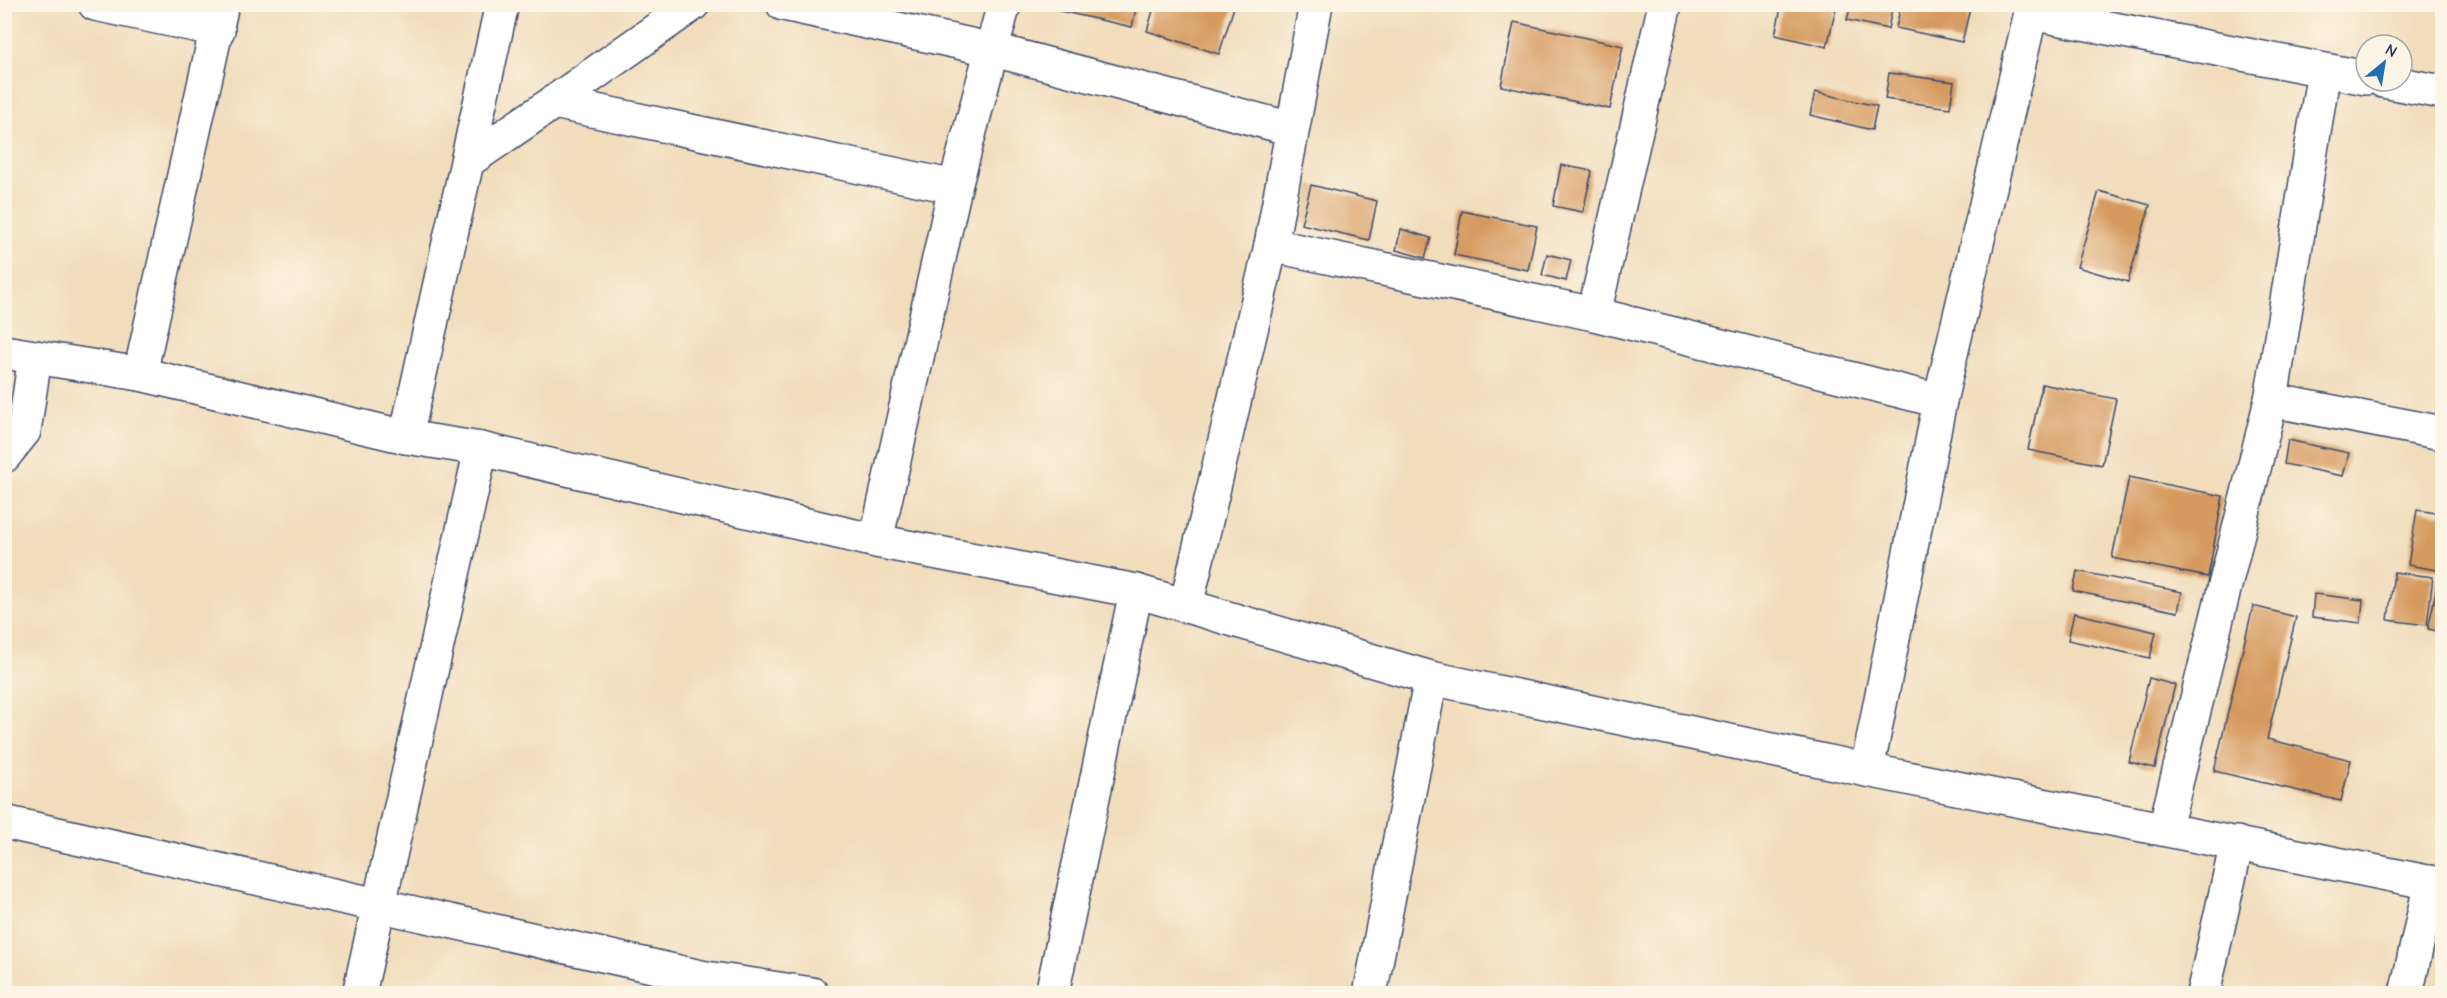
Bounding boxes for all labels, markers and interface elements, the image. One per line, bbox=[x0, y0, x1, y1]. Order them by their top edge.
north arrow bbox=[2354, 33, 2414, 93]
text: N bbox=[2382, 40, 2400, 61]

